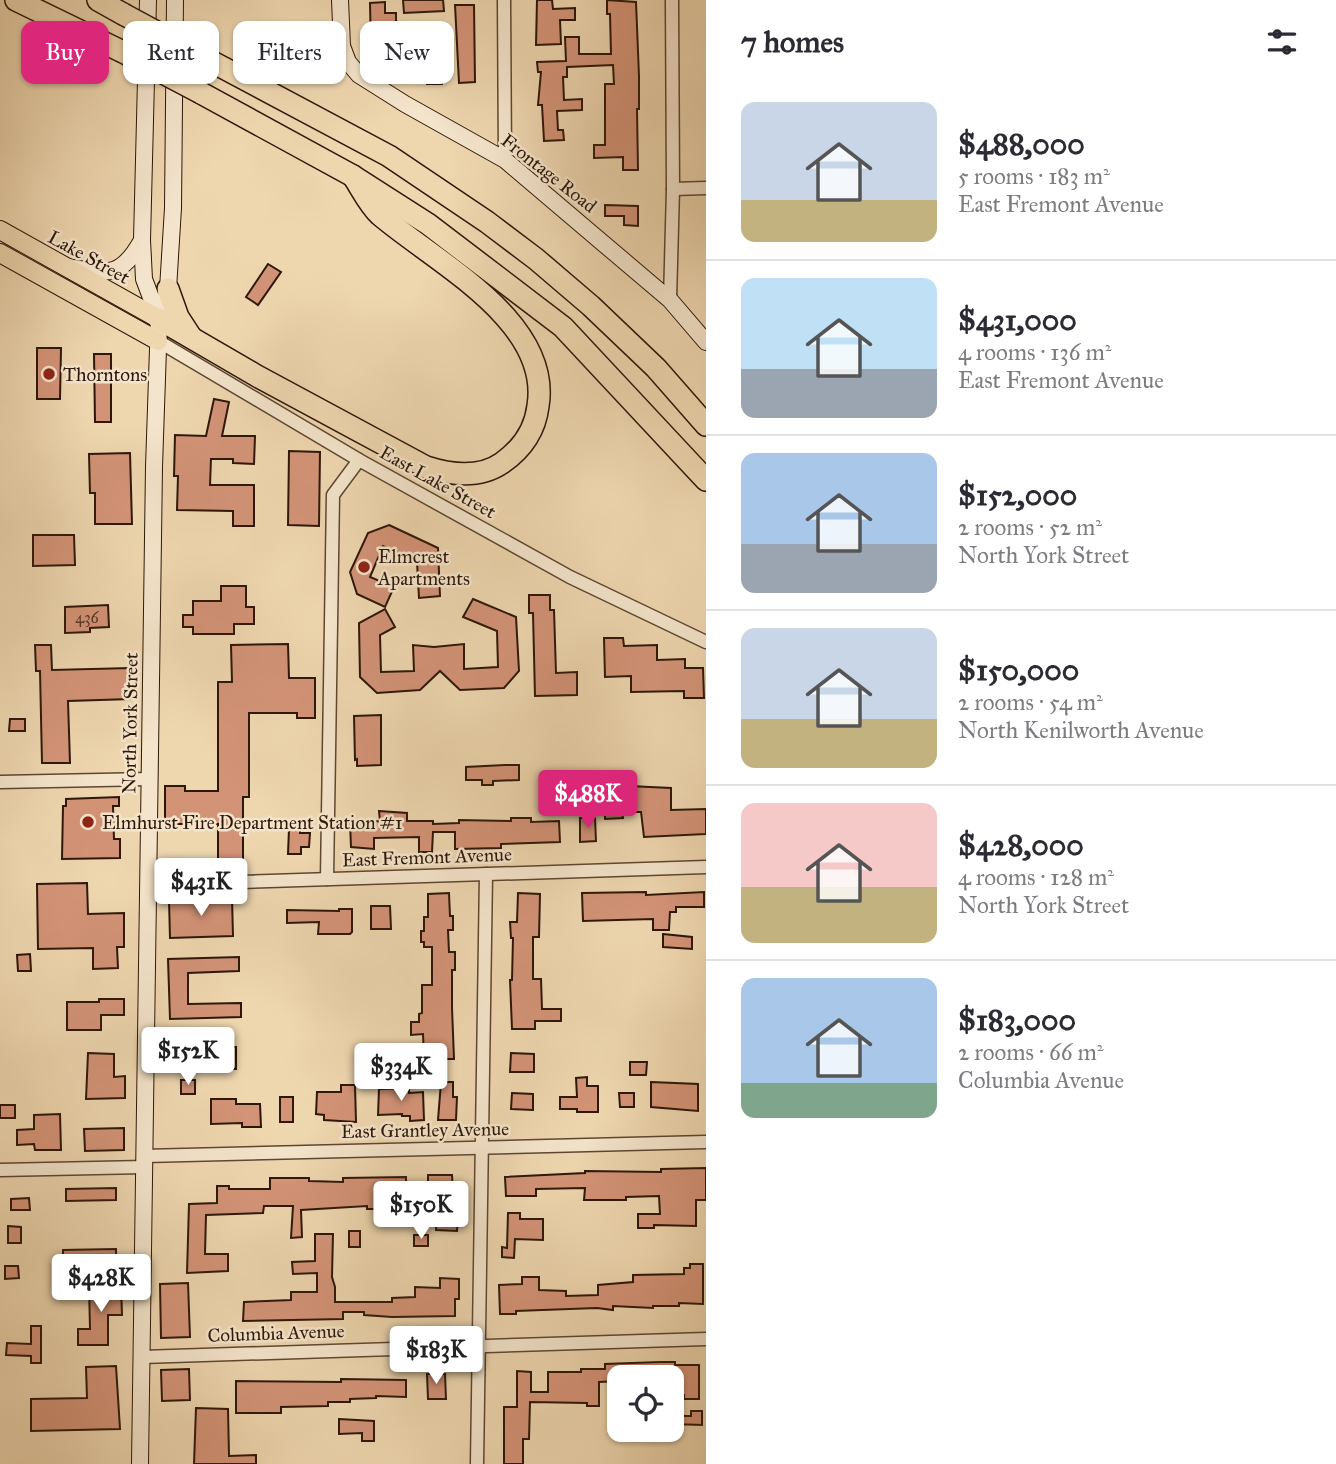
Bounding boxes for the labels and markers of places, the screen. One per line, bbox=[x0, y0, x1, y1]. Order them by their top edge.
place label: Thorntons bbox=[63, 363, 147, 386]
marker: Thorntons bbox=[41, 366, 57, 382]
place label: Elmcrest Apartments bbox=[377, 545, 470, 590]
marker: Elmcrest Apartments bbox=[356, 559, 372, 575]
pin: $488K bbox=[539, 770, 637, 830]
place label: Elmhurst Fire Department Station #1 bbox=[102, 811, 403, 834]
marker: Elmhurst Fire Department Station #1 bbox=[80, 814, 96, 830]
pin: $431K bbox=[152, 858, 250, 918]
pin: $152K bbox=[139, 1028, 237, 1087]
pin: $334K bbox=[352, 1044, 450, 1103]
pin: $150K bbox=[372, 1182, 470, 1241]
pin: $428K bbox=[52, 1254, 150, 1314]
pin: $183K bbox=[387, 1326, 485, 1386]

